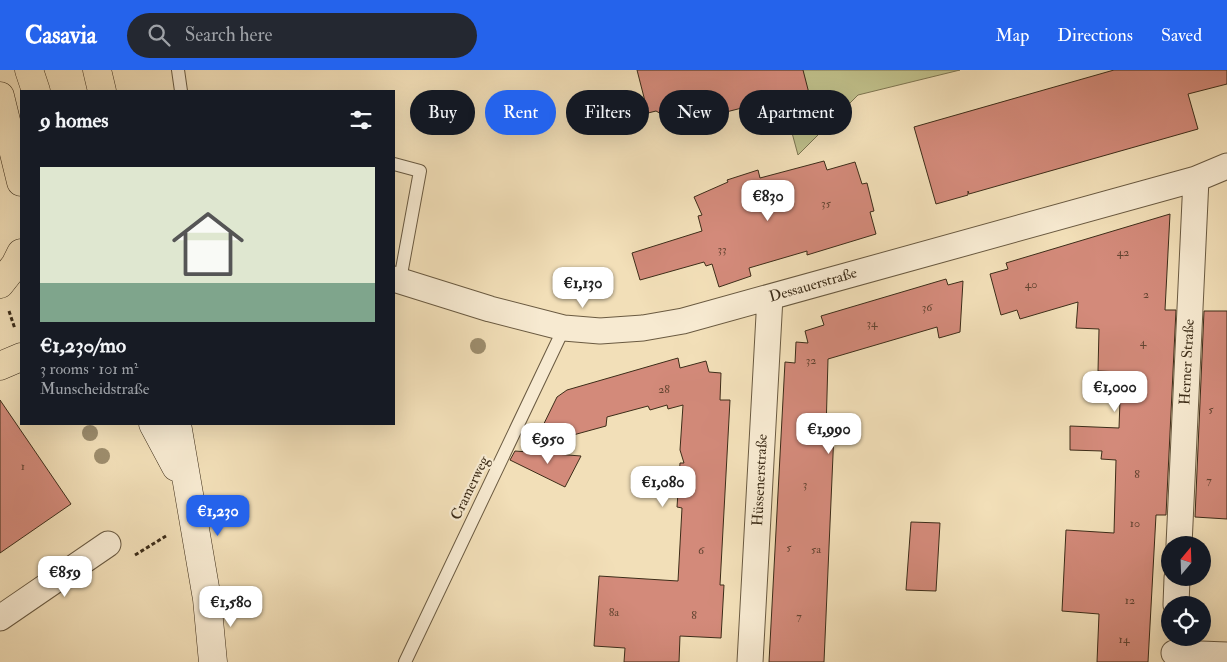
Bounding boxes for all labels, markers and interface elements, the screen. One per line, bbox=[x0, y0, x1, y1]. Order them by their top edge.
search box bbox=[127, 13, 477, 58]
text: Casavia bbox=[25, 20, 97, 51]
icon: search bbox=[145, 21, 173, 49]
text: Search here bbox=[185, 23, 273, 47]
text: Map bbox=[996, 24, 1029, 47]
text: Directions bbox=[1057, 24, 1133, 47]
text: Saved bbox=[1161, 24, 1202, 47]
chip: Buy bbox=[410, 90, 475, 135]
chip: Rent bbox=[485, 90, 556, 135]
chip: Filters bbox=[566, 90, 649, 135]
chip: New bbox=[659, 90, 729, 135]
chip: Apartment bbox=[739, 90, 852, 135]
icon: filters bbox=[347, 106, 375, 134]
text: 9 homes bbox=[40, 107, 109, 134]
pin: €830 bbox=[738, 180, 798, 222]
text: €830 bbox=[752, 186, 784, 206]
house number: 35 bbox=[821, 196, 832, 211]
icon: home bbox=[163, 199, 253, 289]
house number: 33 bbox=[717, 242, 727, 257]
house number: 42 bbox=[1117, 245, 1129, 260]
street label: Dessauerstraße bbox=[767, 263, 859, 307]
pin: €1,130 bbox=[542, 266, 624, 309]
text: €1,130 bbox=[564, 273, 602, 293]
house number: 40 bbox=[1025, 277, 1037, 292]
house number: 2 bbox=[1143, 287, 1149, 302]
house number: 36 bbox=[922, 300, 933, 315]
house number: 34 bbox=[866, 316, 878, 331]
street label: Herner Straße bbox=[1175, 319, 1199, 405]
text: €1,230/mo bbox=[40, 332, 126, 359]
house number: 4 bbox=[1140, 335, 1147, 350]
house number: 32 bbox=[806, 353, 816, 368]
text: 3 rooms · 101 m² bbox=[40, 359, 138, 379]
pin: €1,000 bbox=[1074, 370, 1156, 413]
text: €1,000 bbox=[1093, 377, 1137, 397]
text: Munscheidstraße bbox=[40, 379, 149, 399]
house number: 28 bbox=[658, 382, 670, 397]
house number: 5 bbox=[1208, 402, 1214, 417]
pin: €1,990 bbox=[788, 412, 870, 455]
text: €1,990 bbox=[807, 419, 851, 439]
pin: €950 bbox=[518, 422, 578, 465]
text: €950 bbox=[532, 429, 564, 449]
street label: Hüssenerstraße bbox=[748, 433, 772, 527]
street label: Cramerweg bbox=[446, 452, 494, 523]
house number: 1 bbox=[21, 459, 25, 474]
pin: €1,080 bbox=[622, 466, 704, 508]
house number: 8 bbox=[1134, 467, 1140, 482]
text: €1,080 bbox=[642, 472, 684, 492]
house number: 7 bbox=[1206, 473, 1212, 488]
house number: 3 bbox=[803, 477, 807, 492]
pin: €1,230 bbox=[177, 494, 259, 537]
text: €1,230 bbox=[197, 501, 239, 521]
house number: 10 bbox=[1130, 516, 1140, 531]
north arrow bbox=[1161, 536, 1211, 586]
map controls bbox=[1161, 536, 1211, 646]
house number: 5 bbox=[786, 540, 792, 555]
house number: 5a bbox=[811, 542, 822, 557]
house number: 6 bbox=[698, 543, 705, 558]
pin: €859 bbox=[35, 556, 95, 598]
text: €859 bbox=[49, 562, 81, 582]
pin: €1,580 bbox=[190, 586, 272, 628]
text: €1,580 bbox=[210, 592, 252, 612]
house number: 12 bbox=[1125, 593, 1135, 608]
button: locate bbox=[1161, 596, 1211, 646]
house number: 8a bbox=[609, 605, 620, 620]
house number: 8 bbox=[691, 608, 697, 623]
house number: 7 bbox=[796, 609, 802, 624]
house number: 14 bbox=[1119, 632, 1130, 647]

